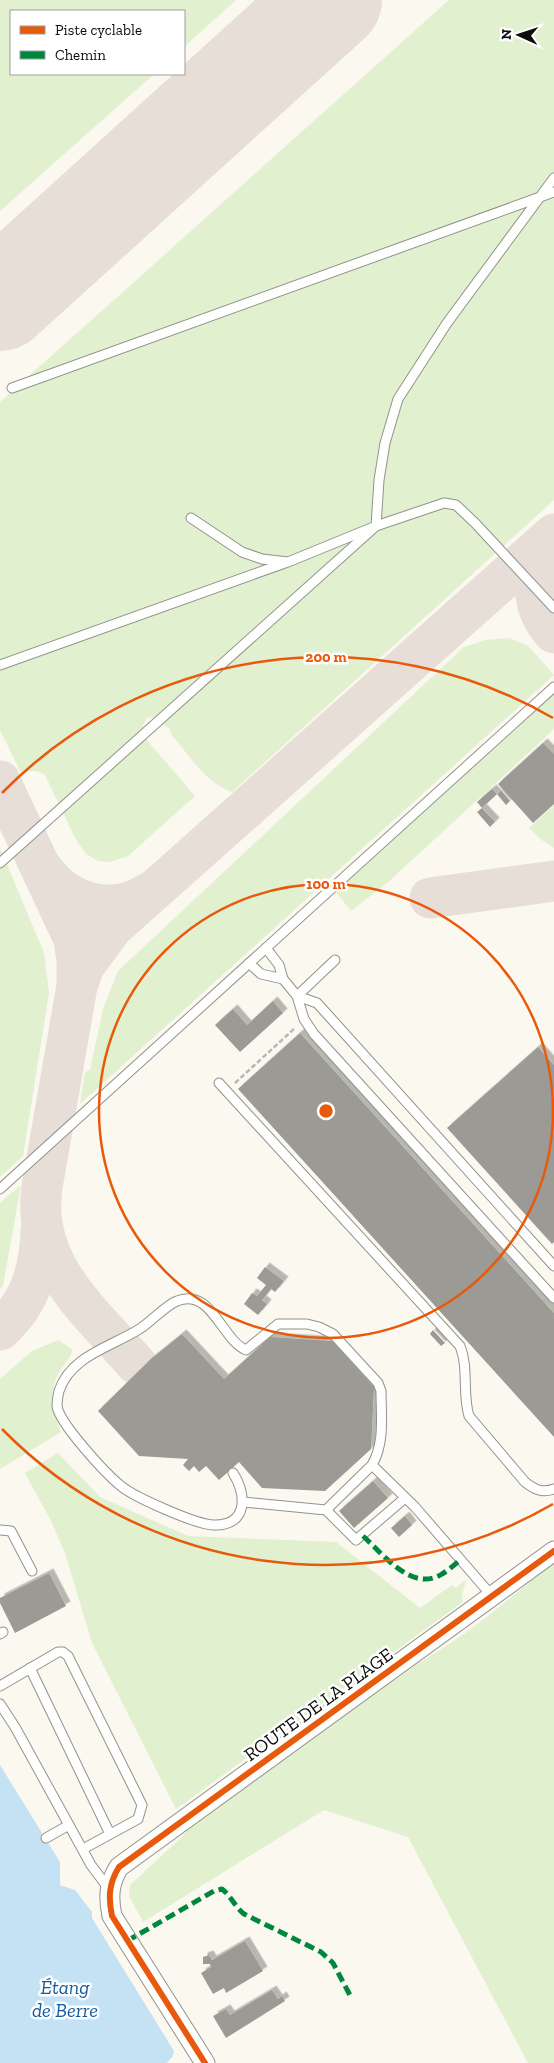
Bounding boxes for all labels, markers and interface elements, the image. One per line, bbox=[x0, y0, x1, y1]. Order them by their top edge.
legend bbox=[10, 10, 185, 75]
north arrow bbox=[494, 10, 544, 60]
text: Piste cyclable bbox=[55, 21, 142, 39]
text: N bbox=[498, 28, 515, 40]
text: Chemin bbox=[55, 46, 106, 64]
text: 200 m bbox=[305, 648, 347, 666]
text: 100 m bbox=[306, 875, 346, 893]
centre of rings bbox=[317, 1102, 335, 1120]
street label: ROUTE DE LA PLAGE bbox=[239, 1643, 397, 1766]
water label: Étang de Berre bbox=[32, 1975, 98, 2022]

